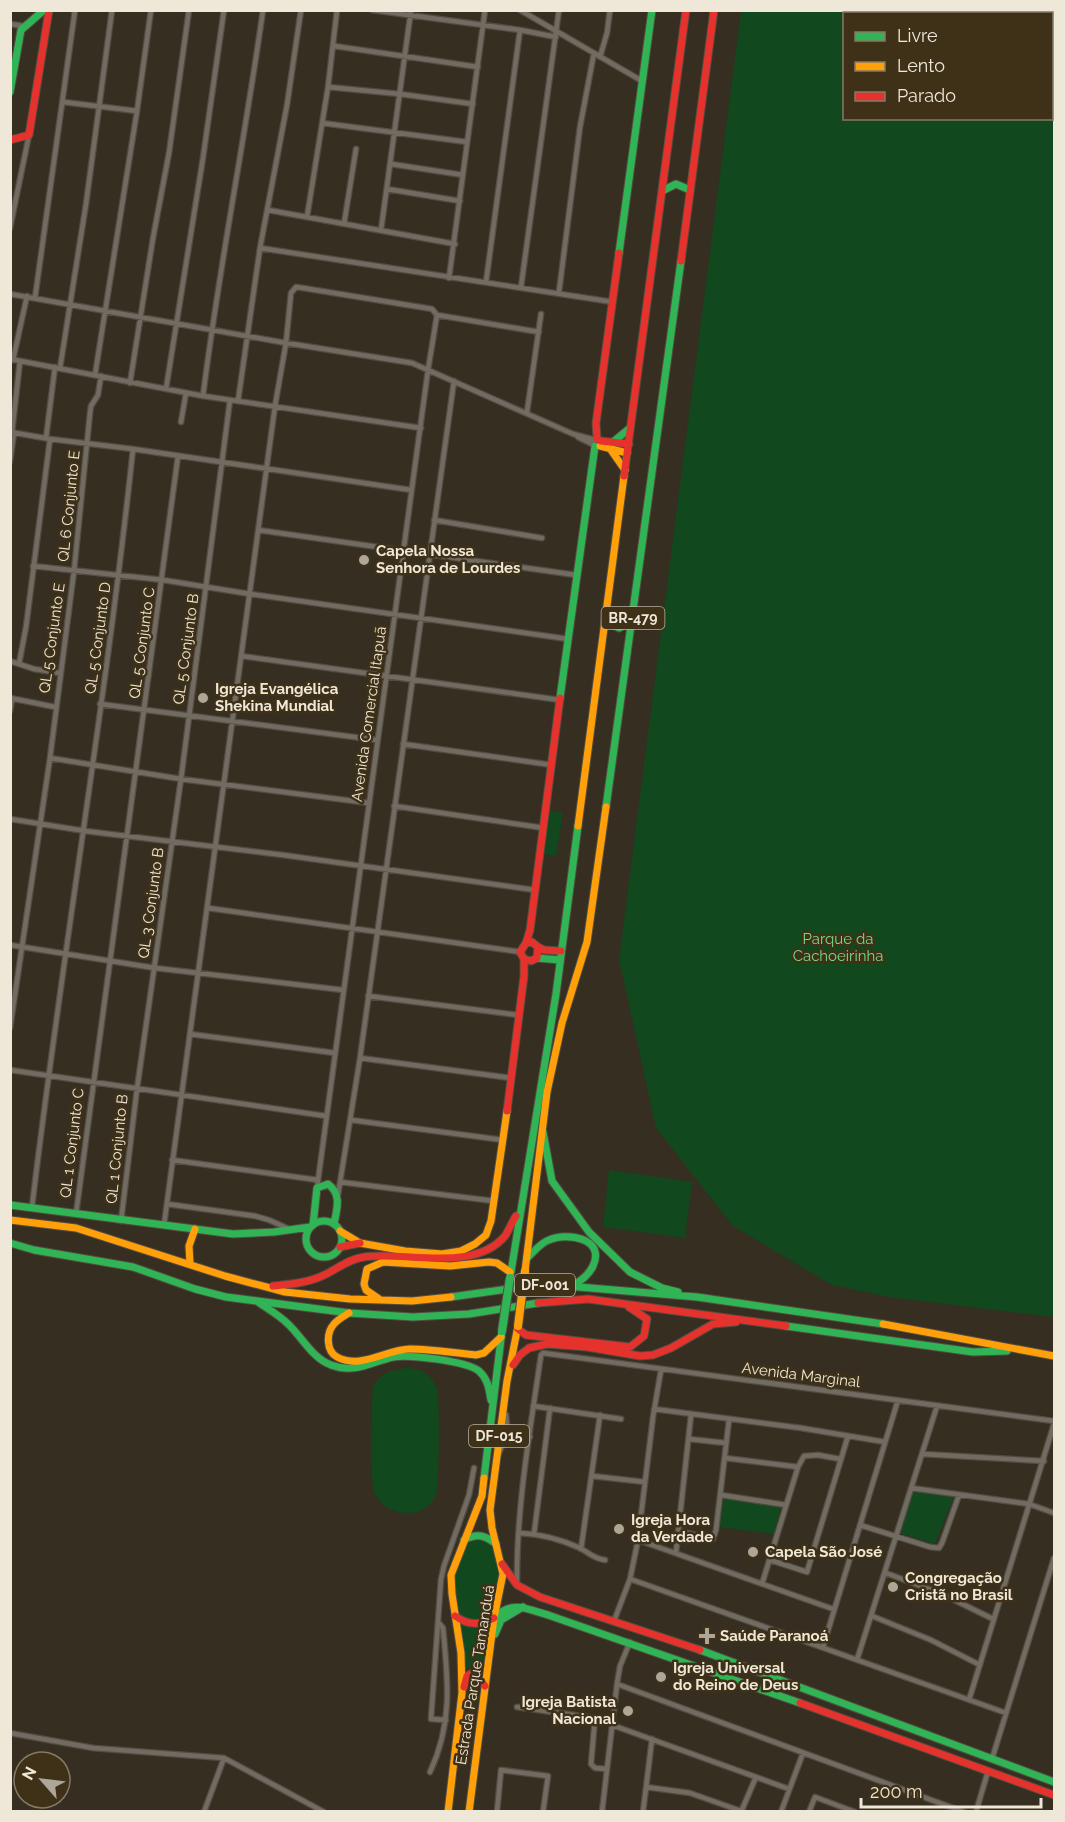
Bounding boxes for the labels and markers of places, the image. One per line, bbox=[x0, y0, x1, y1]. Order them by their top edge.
place label: Capela Nossa Senhora de Lourdes bbox=[376, 542, 521, 577]
marker: Capela Nossa Senhora de Lourdes bbox=[357, 553, 371, 567]
place label: Igreja Evangélica Shekina Mundial bbox=[215, 680, 339, 715]
marker: Igreja Evangélica Shekina Mundial bbox=[196, 691, 210, 705]
place label: Igreja Hora da Verdade bbox=[631, 1511, 713, 1546]
marker: Igreja Hora da Verdade bbox=[612, 1522, 626, 1536]
place label: Capela São José bbox=[765, 1543, 882, 1561]
marker: Capela São José bbox=[746, 1545, 760, 1559]
place label: Congregação Cristã no Brasil bbox=[905, 1569, 1013, 1604]
marker: Congregação Cristã no Brasil bbox=[886, 1580, 900, 1594]
marker: Saúde Paranoá bbox=[698, 1627, 716, 1645]
place label: Saúde Paranoá bbox=[720, 1627, 829, 1645]
place label: Igreja Universal do Reino de Deus bbox=[673, 1659, 798, 1694]
marker: Igreja Universal do Reino de Deus bbox=[654, 1670, 668, 1684]
place label: Igreja Batista Nacional bbox=[521, 1693, 616, 1728]
marker: Igreja Batista Nacional bbox=[621, 1704, 635, 1718]

